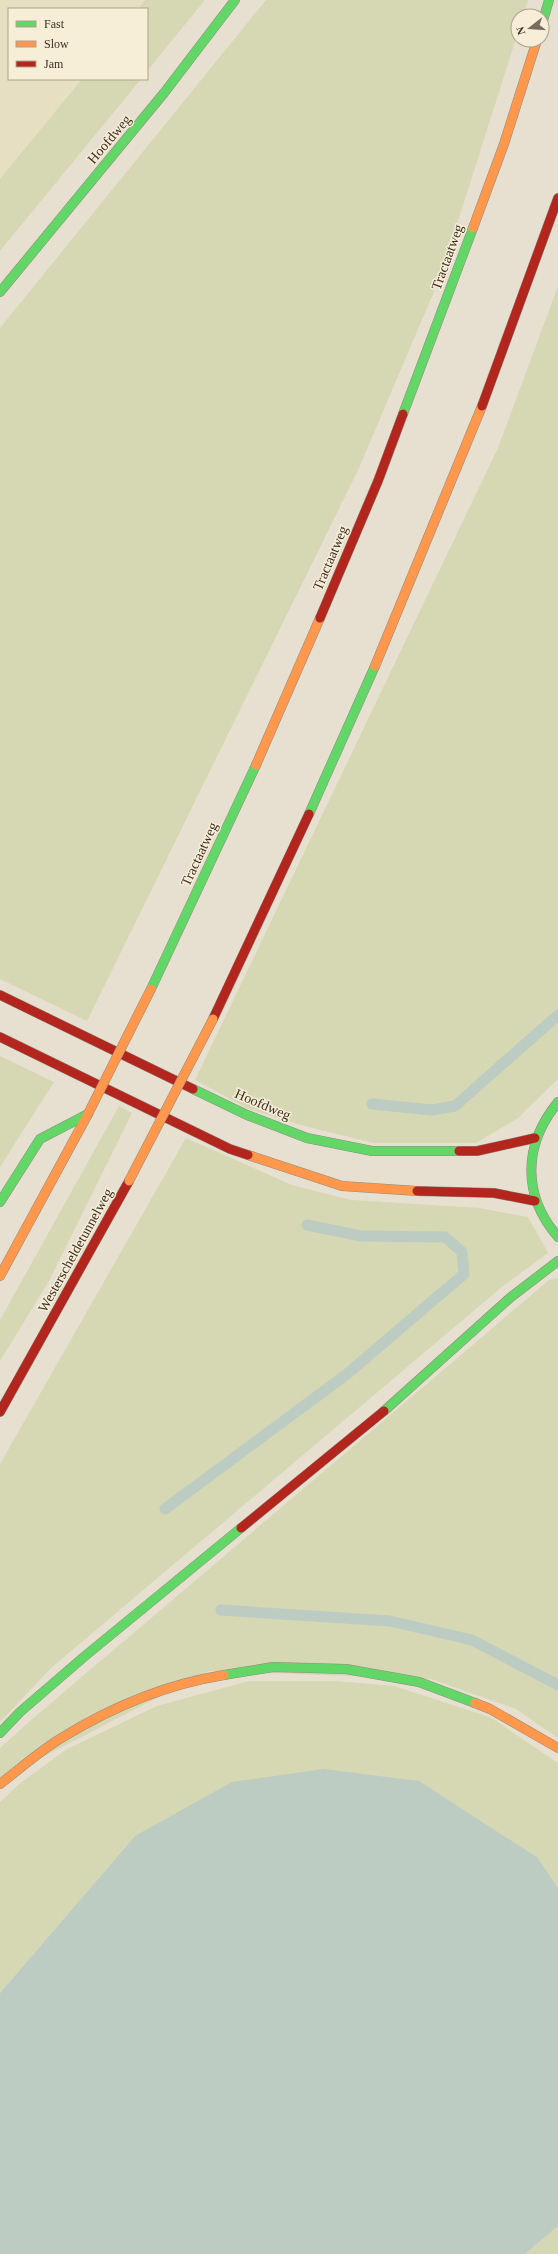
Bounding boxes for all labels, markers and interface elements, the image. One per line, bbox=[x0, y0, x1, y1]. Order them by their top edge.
legend bbox=[8, 8, 148, 80]
north arrow bbox=[510, 8, 550, 48]
text: Fast bbox=[44, 17, 65, 31]
text: N bbox=[514, 25, 527, 36]
text: Slow bbox=[44, 37, 69, 51]
text: Jam bbox=[44, 57, 64, 71]
street label: Hoofdweg bbox=[85, 112, 134, 167]
street label: Tractaatweg bbox=[429, 222, 466, 292]
street label: Tractaatweg bbox=[310, 524, 351, 593]
street label: Tractaatweg bbox=[178, 820, 221, 889]
street label: Hoofdweg bbox=[233, 1086, 293, 1123]
street label: Westerscheldetunnelweg bbox=[35, 1186, 116, 1315]

